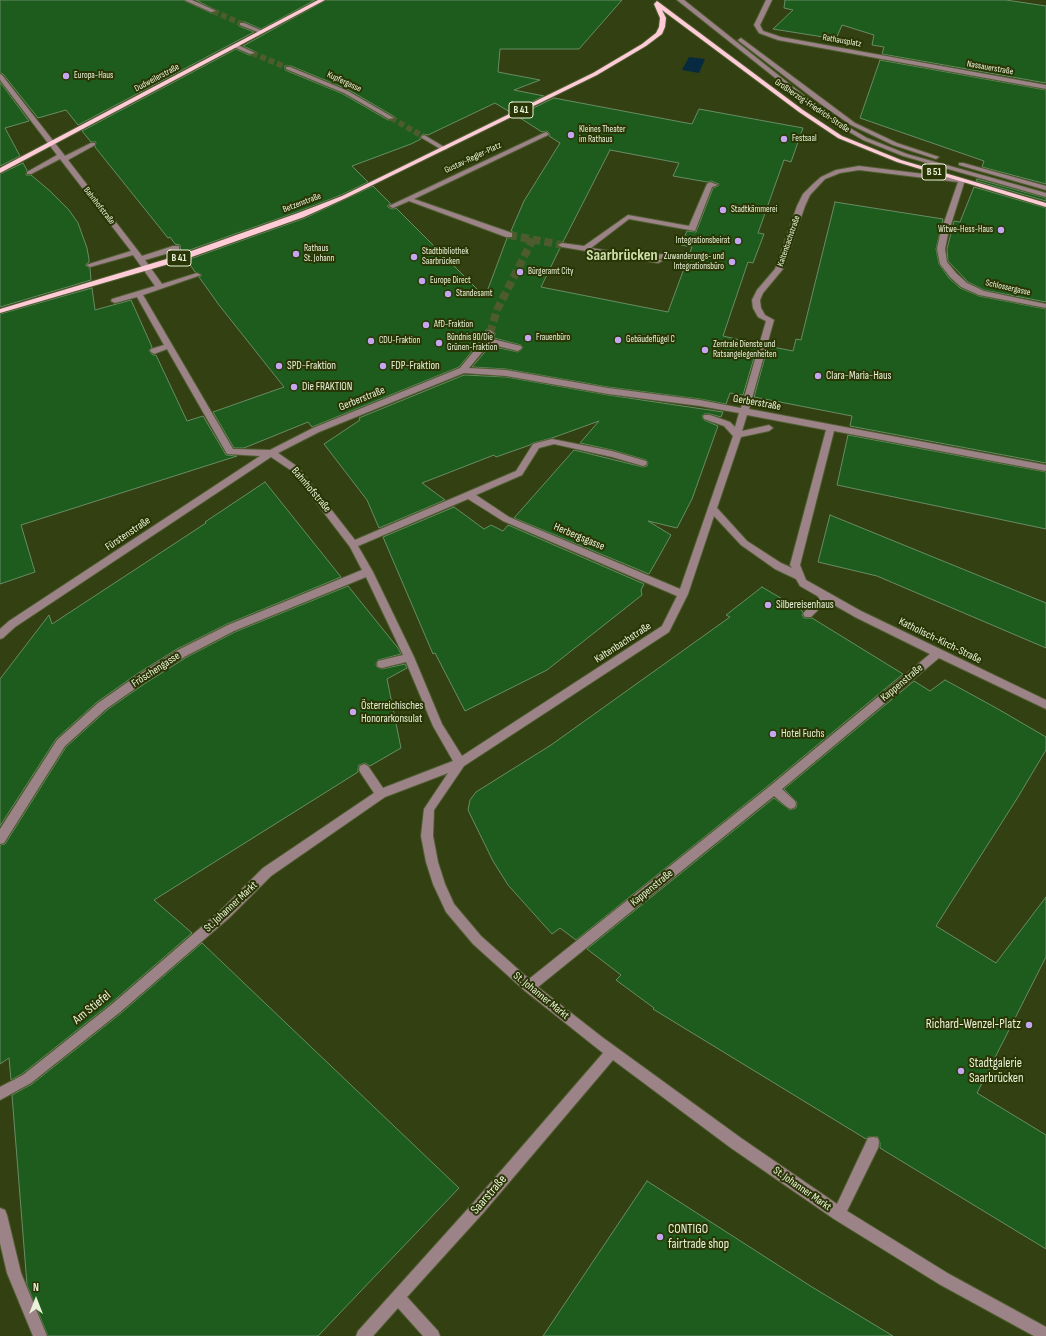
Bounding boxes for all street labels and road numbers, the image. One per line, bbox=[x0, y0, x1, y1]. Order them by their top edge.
street label: Rathausplatz bbox=[822, 32, 862, 50]
street label: Nassauerstraße bbox=[966, 59, 1014, 77]
street label: Dudweilerstraße bbox=[133, 62, 181, 94]
street label: Kupfergasse bbox=[325, 69, 363, 95]
street label: Großherzog-Friedrich-Straße bbox=[772, 77, 852, 135]
road number: B 41 bbox=[509, 102, 533, 118]
street label: Gustav-Regler-Platz bbox=[443, 140, 503, 176]
road number: B 51 bbox=[922, 164, 946, 180]
street label: Bahnhofstraße bbox=[81, 185, 117, 227]
street label: Betzenstraße bbox=[281, 191, 323, 215]
street label: Kaltenbachstraße bbox=[775, 214, 803, 268]
road number: B 41 bbox=[167, 250, 191, 266]
street label: Schlossergasse bbox=[984, 278, 1032, 298]
street label: Gerberstraße bbox=[337, 384, 387, 414]
street label: Gerberstraße bbox=[732, 392, 782, 414]
street label: Bahnhofstraße bbox=[288, 465, 334, 515]
street label: Fürstenstraße bbox=[103, 514, 153, 554]
street label: Herbergsgasse bbox=[552, 520, 606, 554]
street label: Katholisch-Kirch-Straße bbox=[896, 615, 984, 667]
street label: Kaltenbachstraße bbox=[592, 620, 654, 666]
street label: Fröschengasse bbox=[130, 650, 182, 690]
street label: Kappenstraße bbox=[878, 662, 926, 704]
street label: Kappenstraße bbox=[628, 867, 676, 909]
street label: St. Johanner Markt bbox=[202, 879, 260, 935]
street label: St. Johanner Markt bbox=[510, 969, 572, 1023]
street label: Am Stiefel bbox=[70, 988, 114, 1028]
street label: St. Johanner Markt bbox=[770, 1164, 834, 1214]
street label: Saarstraße bbox=[468, 1172, 510, 1218]

